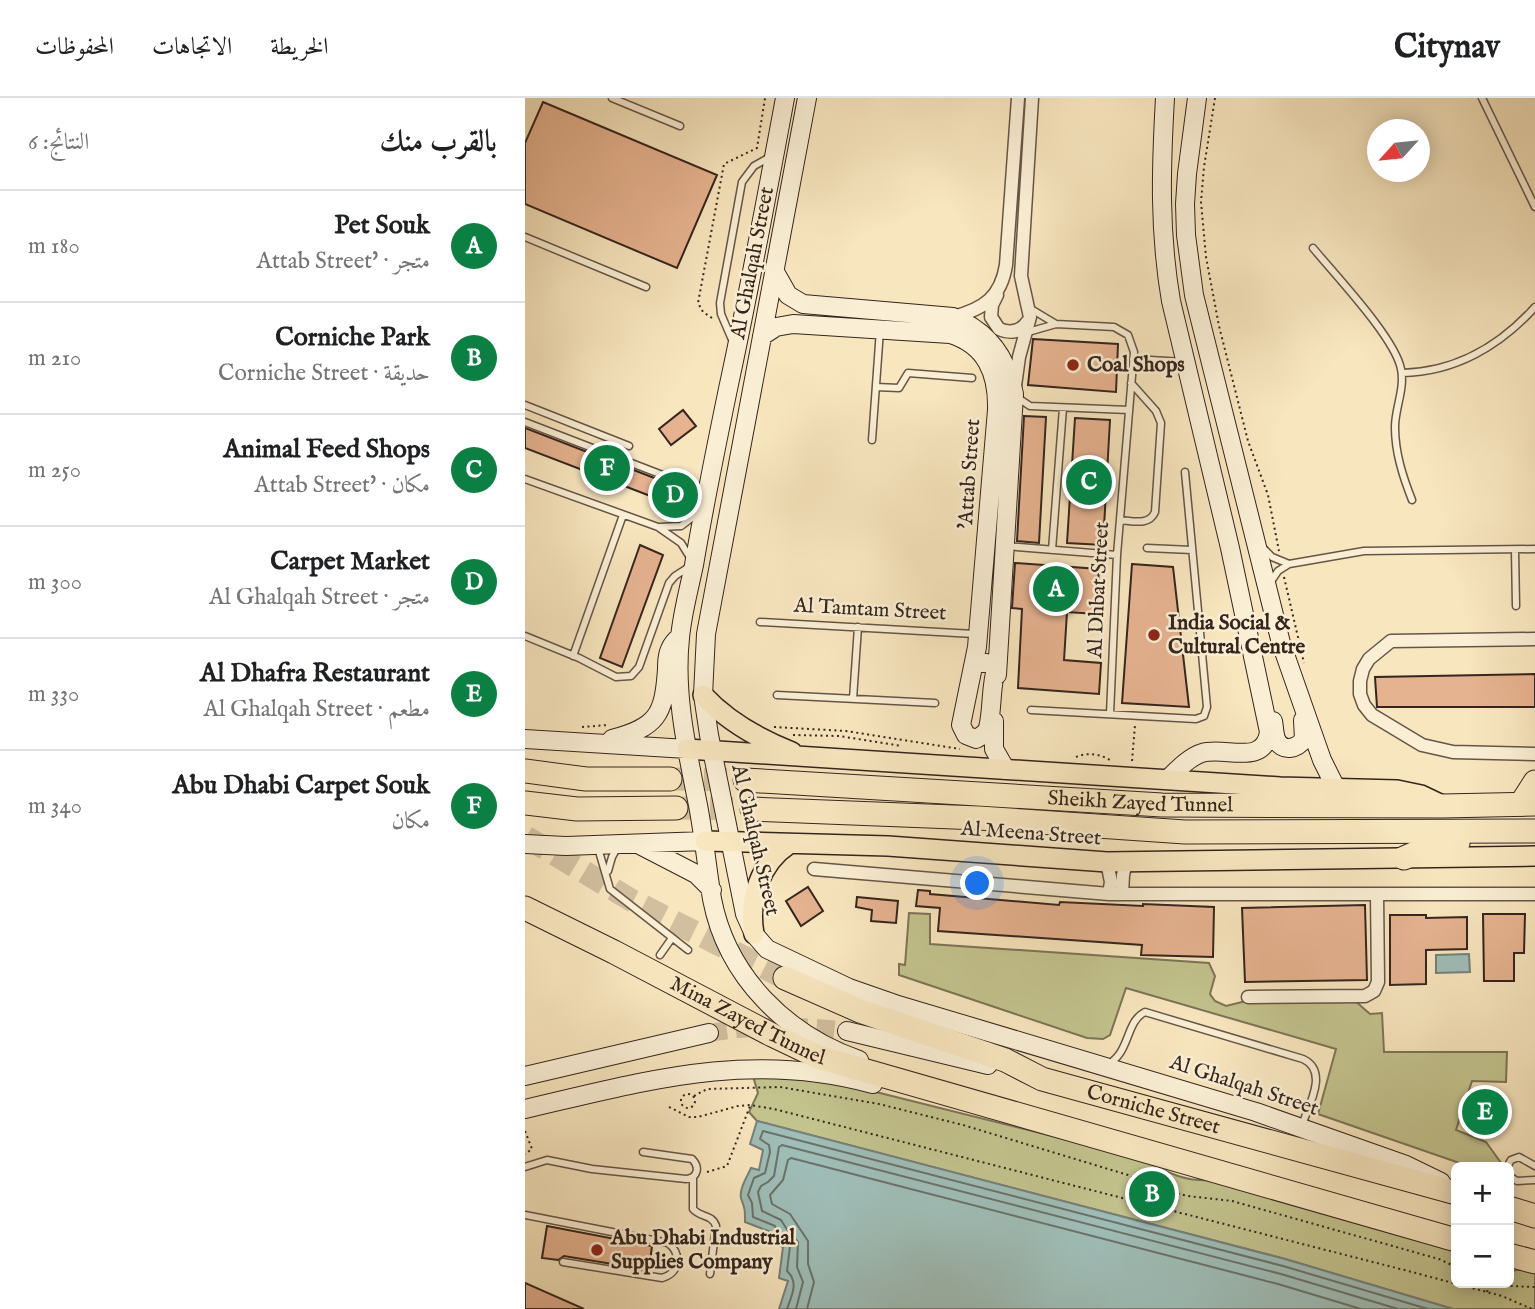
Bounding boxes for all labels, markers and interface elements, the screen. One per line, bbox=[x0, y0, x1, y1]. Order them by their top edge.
text: Citynav bbox=[1394, 27, 1500, 69]
text: المحفوظات bbox=[35, 32, 114, 63]
text: الاتجاهات bbox=[152, 32, 232, 63]
text: الخريطة bbox=[270, 32, 329, 63]
north arrow bbox=[1367, 119, 1430, 182]
text: بالقرب منك bbox=[380, 124, 497, 162]
text: النتائج: 6 bbox=[28, 128, 89, 157]
street label: Al Ghalqah Street bbox=[725, 185, 781, 342]
text: Pet Souk bbox=[334, 209, 430, 242]
text: 180 m bbox=[28, 232, 80, 261]
text: A bbox=[466, 232, 482, 261]
text: متجر · 'Attab Street bbox=[256, 247, 430, 276]
text: Corniche Park bbox=[275, 321, 430, 354]
text: 210 m bbox=[28, 344, 81, 373]
text: B bbox=[466, 344, 482, 373]
place label: Coal Shops bbox=[1087, 352, 1185, 379]
marker: Coal Shops bbox=[1065, 357, 1081, 373]
text: حديقة · Corniche Street bbox=[218, 359, 430, 388]
street label: 'Attab Street bbox=[953, 418, 987, 530]
text: Animal Feed Shops bbox=[223, 433, 430, 466]
pin: F bbox=[584, 442, 630, 494]
text: 250 m bbox=[28, 456, 81, 485]
text: C bbox=[466, 456, 482, 485]
pin: C bbox=[1066, 456, 1112, 508]
pin: D bbox=[652, 469, 698, 521]
text: مكان · 'Attab Street bbox=[254, 471, 430, 500]
street label: Al Dhbat Street bbox=[1082, 521, 1116, 660]
text: Carpet Market bbox=[270, 545, 430, 578]
pin: A bbox=[1033, 563, 1079, 615]
text: 300 m bbox=[28, 568, 82, 597]
text: D bbox=[465, 568, 483, 597]
text: متجر · Al Ghalqah Street bbox=[209, 583, 430, 612]
street label: Al Tamtam Street bbox=[792, 592, 947, 627]
place label: India Social & Cultural Centre bbox=[1168, 610, 1306, 661]
marker: India Social & Cultural Centre bbox=[1146, 627, 1162, 643]
text: Al Dhafra Restaurant bbox=[200, 657, 430, 690]
text: 330 m bbox=[28, 680, 79, 709]
text: E bbox=[466, 680, 482, 709]
text: مطعم · Al Ghalqah Street bbox=[203, 695, 430, 724]
street label: Al Ghalqah Street bbox=[724, 761, 786, 918]
text: Abu Dhabi Carpet Souk bbox=[173, 769, 430, 802]
street label: Sheikh Zayed Tunnel bbox=[1047, 785, 1233, 819]
text: 340 m bbox=[28, 792, 82, 821]
text: F bbox=[467, 792, 481, 821]
text: مكان bbox=[391, 807, 430, 836]
street label: Al Meena Street bbox=[959, 816, 1102, 852]
your location bbox=[960, 866, 994, 900]
street label: Mina Zayed Tunnel bbox=[665, 970, 829, 1072]
street label: Al Ghalqah Street bbox=[1165, 1049, 1322, 1123]
street label: Corniche Street bbox=[1083, 1078, 1223, 1141]
pin: E bbox=[1462, 1086, 1508, 1138]
map controls bbox=[1451, 1162, 1514, 1288]
button: + bbox=[1451, 1162, 1514, 1225]
pin: B bbox=[1129, 1168, 1175, 1220]
place label: Abu Dhabi Industrial Supplies Company bbox=[610, 1225, 797, 1276]
button: − bbox=[1451, 1225, 1514, 1288]
marker: Abu Dhabi Industrial Supplies Company bbox=[589, 1242, 605, 1258]

